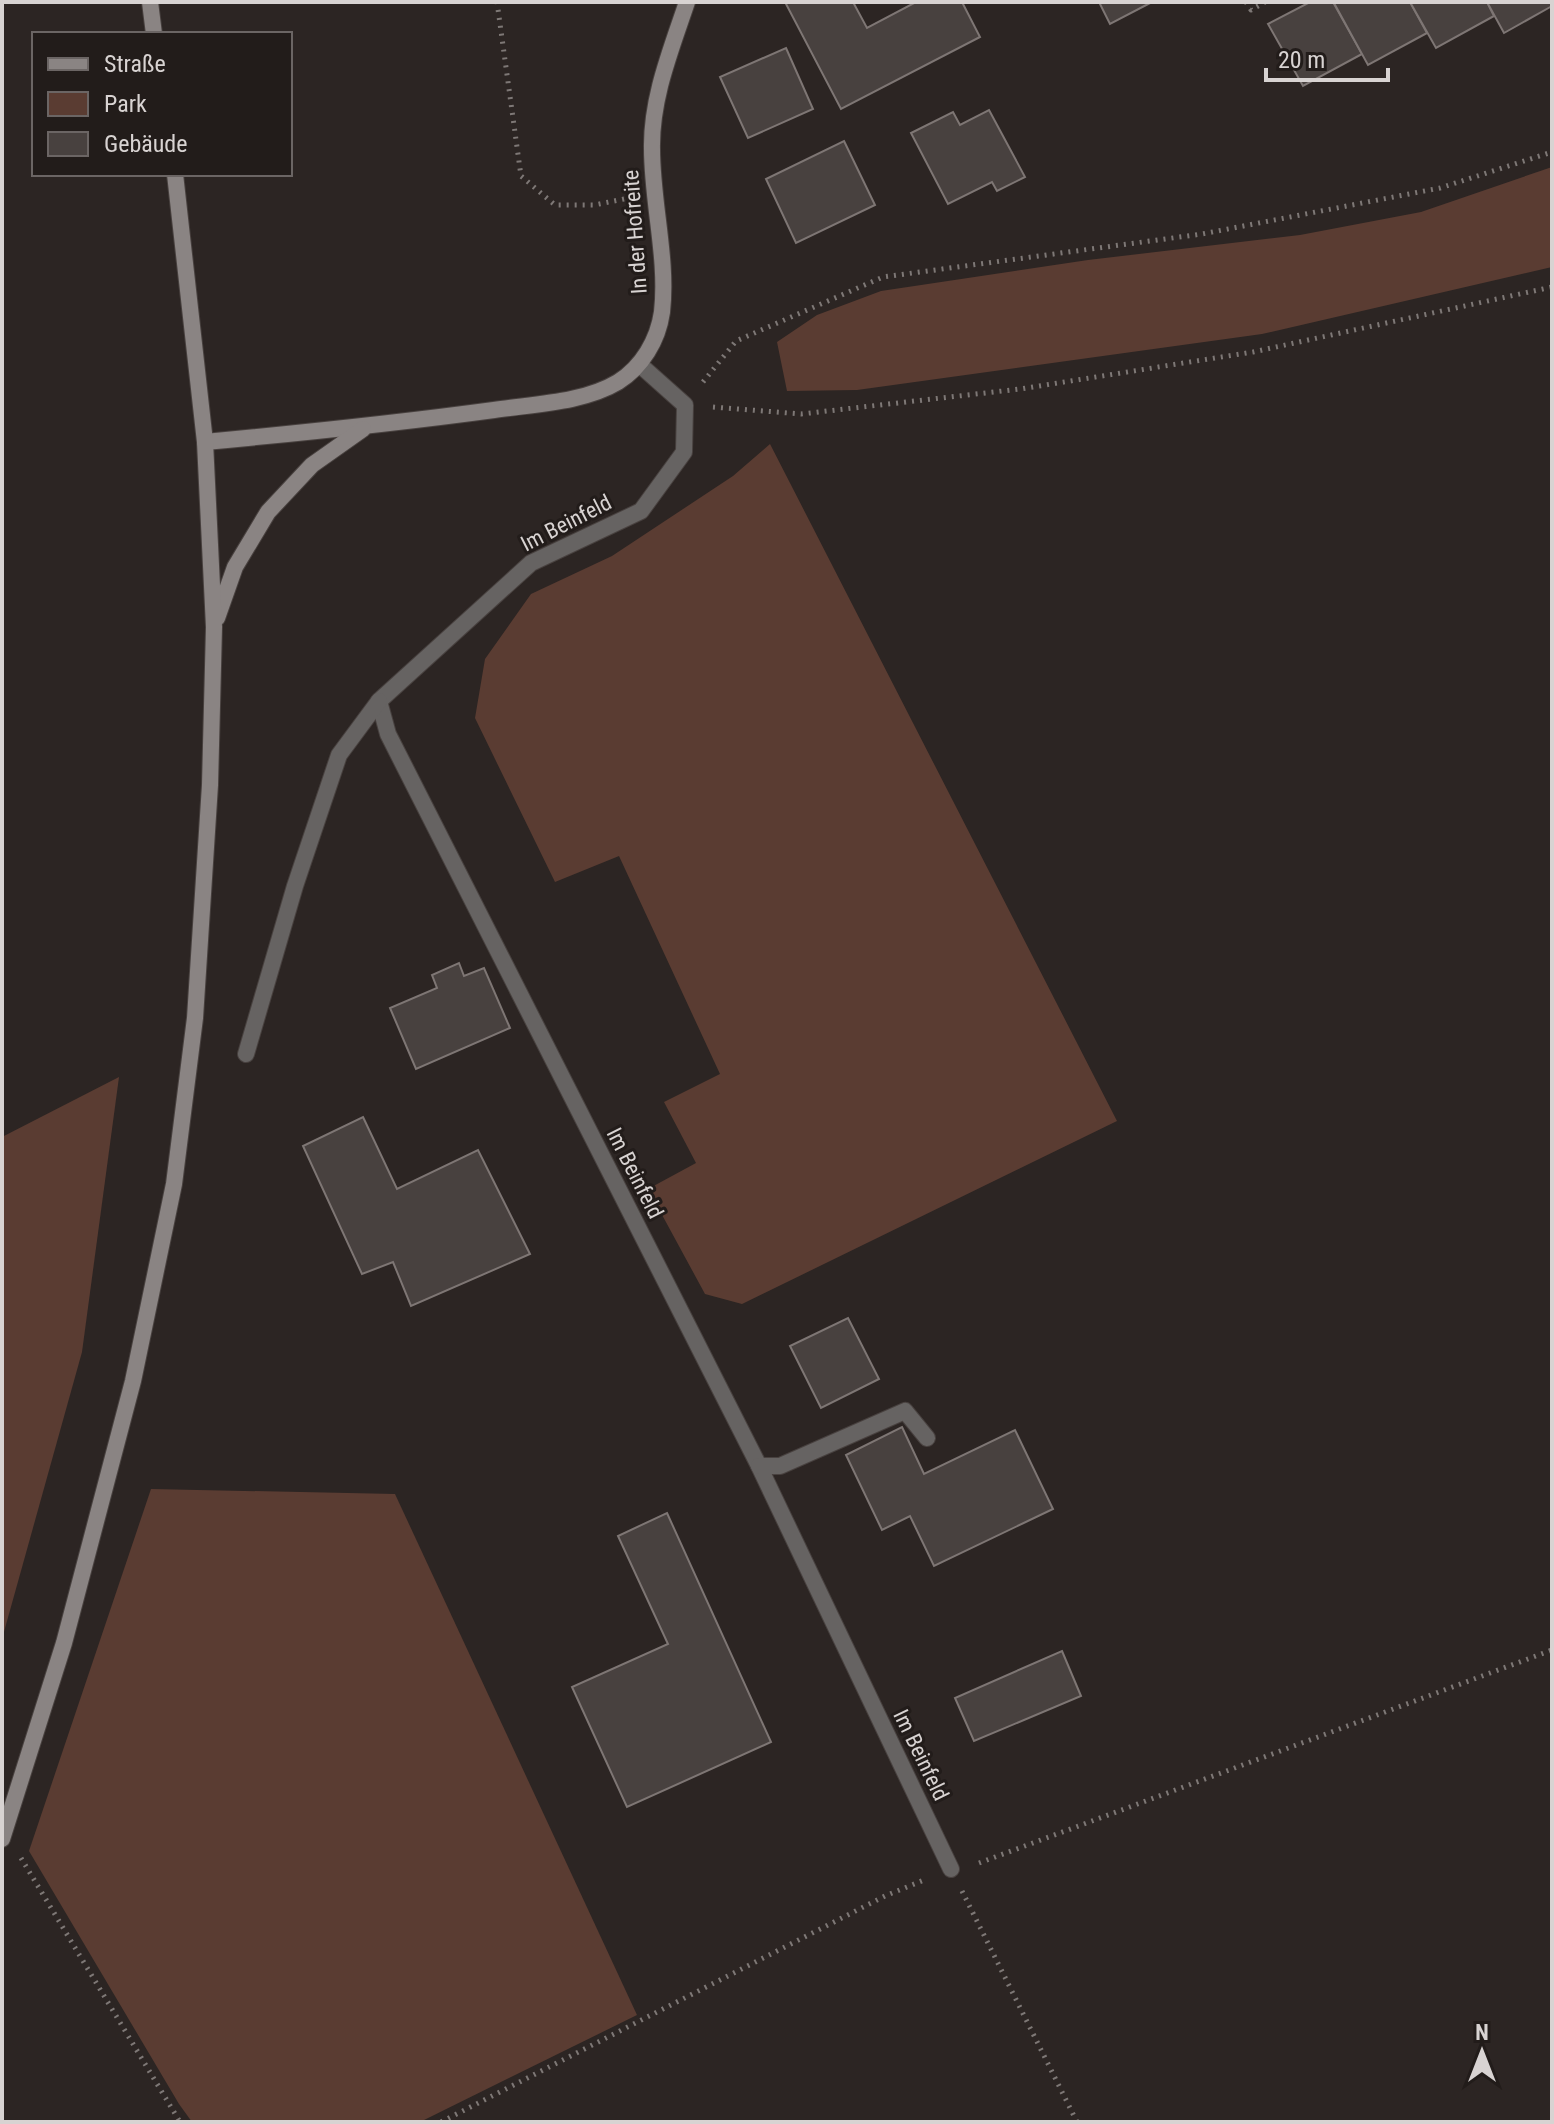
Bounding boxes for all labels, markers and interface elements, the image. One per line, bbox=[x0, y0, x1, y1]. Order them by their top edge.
legend bbox=[32, 32, 292, 176]
scale bar bbox=[1266, 32, 1388, 82]
text: 20 m bbox=[1278, 46, 1325, 74]
text: Straße bbox=[104, 50, 166, 78]
text: Park bbox=[104, 90, 147, 118]
text: Gebäude bbox=[104, 130, 188, 158]
street label: In der Hofreite bbox=[618, 169, 652, 295]
street label: Im Beinfeld bbox=[517, 490, 615, 556]
street label: Im Beinfeld bbox=[602, 1124, 668, 1222]
street label: Im Beinfeld bbox=[888, 1705, 954, 1805]
north arrow bbox=[1442, 2012, 1522, 2092]
text: N bbox=[1475, 2020, 1489, 2045]

